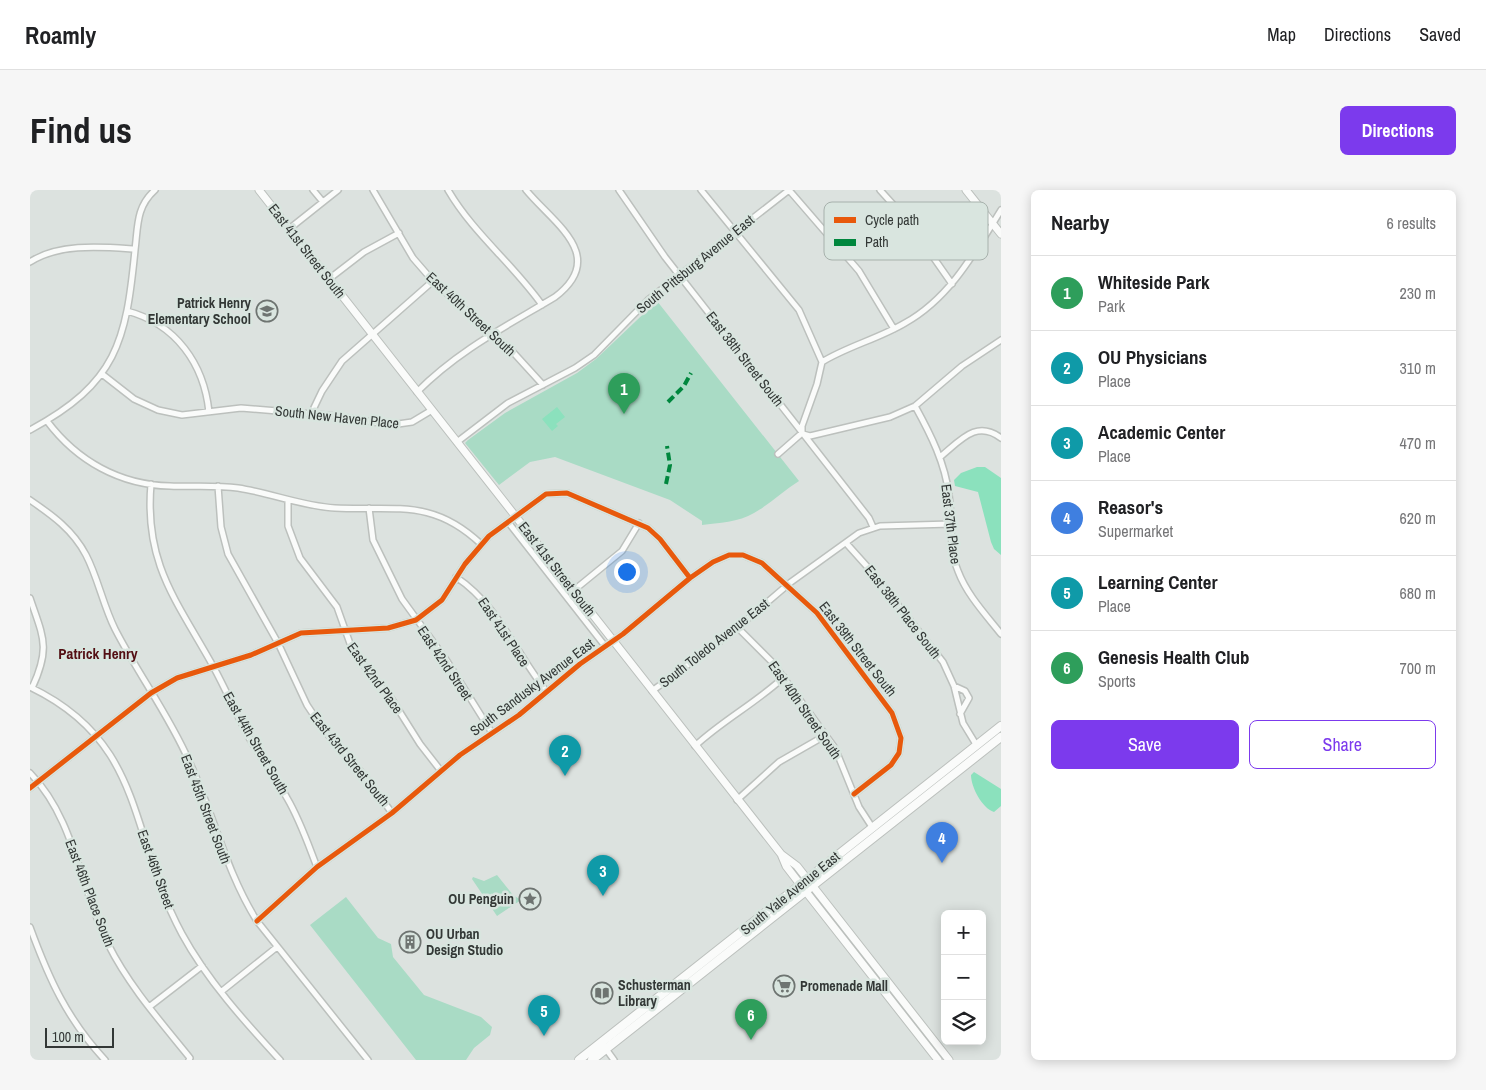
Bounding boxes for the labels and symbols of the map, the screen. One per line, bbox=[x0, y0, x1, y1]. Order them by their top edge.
street label: East 41st Street South bbox=[265, 200, 349, 302]
legend bbox=[824, 202, 988, 260]
street label: South Pittsburg Avenue East bbox=[632, 211, 758, 317]
text: Cycle path bbox=[865, 211, 919, 229]
text: Path bbox=[865, 233, 889, 251]
street label: East 40th Street South bbox=[423, 268, 519, 360]
place label: Patrick Henry Elementary School bbox=[148, 294, 252, 328]
school or university icon: Patrick Henry Elementary School bbox=[255, 299, 279, 323]
street label: East 38th Street South bbox=[702, 308, 788, 410]
pin: 1 bbox=[608, 373, 640, 414]
street label: South New Haven Place bbox=[274, 402, 400, 432]
street label: East 37th Place bbox=[937, 483, 965, 565]
street label: East 41st Street South bbox=[515, 518, 599, 620]
your location bbox=[614, 559, 640, 585]
street label: East 38th Place South bbox=[861, 562, 945, 662]
street label: East 41st Place bbox=[474, 594, 534, 670]
street label: South Toledo Avenue East bbox=[656, 595, 772, 691]
street label: East 39th Street South bbox=[815, 598, 901, 700]
street label: East 42nd Street bbox=[414, 623, 476, 703]
street label: South Sandusky Avenue East bbox=[466, 634, 598, 740]
street label: East 42nd Place bbox=[343, 639, 407, 717]
district label: Patrick Henry bbox=[58, 643, 138, 664]
street label: East 40th Street South bbox=[764, 658, 846, 762]
street label: East 44th Street South bbox=[219, 688, 293, 798]
street label: East 43rd Street South bbox=[306, 708, 394, 810]
pin: 2 bbox=[549, 735, 581, 776]
street label: East 45th Street South bbox=[177, 752, 235, 866]
pin: 4 bbox=[926, 822, 958, 863]
street label: East 46th Street bbox=[133, 827, 179, 911]
street label: East 46th Place South bbox=[61, 837, 119, 949]
street label: South Yale Avenue East bbox=[737, 847, 843, 939]
pin: 3 bbox=[587, 855, 619, 896]
place icon: OU Penguin bbox=[518, 887, 542, 911]
place label: OU Penguin bbox=[448, 890, 514, 908]
place label: OU Urban Design Studio bbox=[426, 925, 503, 959]
building icon: OU Urban Design Studio bbox=[398, 930, 422, 954]
supermarket icon: Promenade Mall bbox=[772, 974, 796, 998]
place label: Schusterman Library bbox=[618, 976, 691, 1010]
place label: Promenade Mall bbox=[800, 977, 888, 995]
library icon: Schusterman Library bbox=[590, 981, 614, 1005]
pin: 5 bbox=[528, 995, 560, 1036]
pin: 6 bbox=[735, 999, 767, 1040]
scale bar bbox=[45, 1025, 114, 1048]

